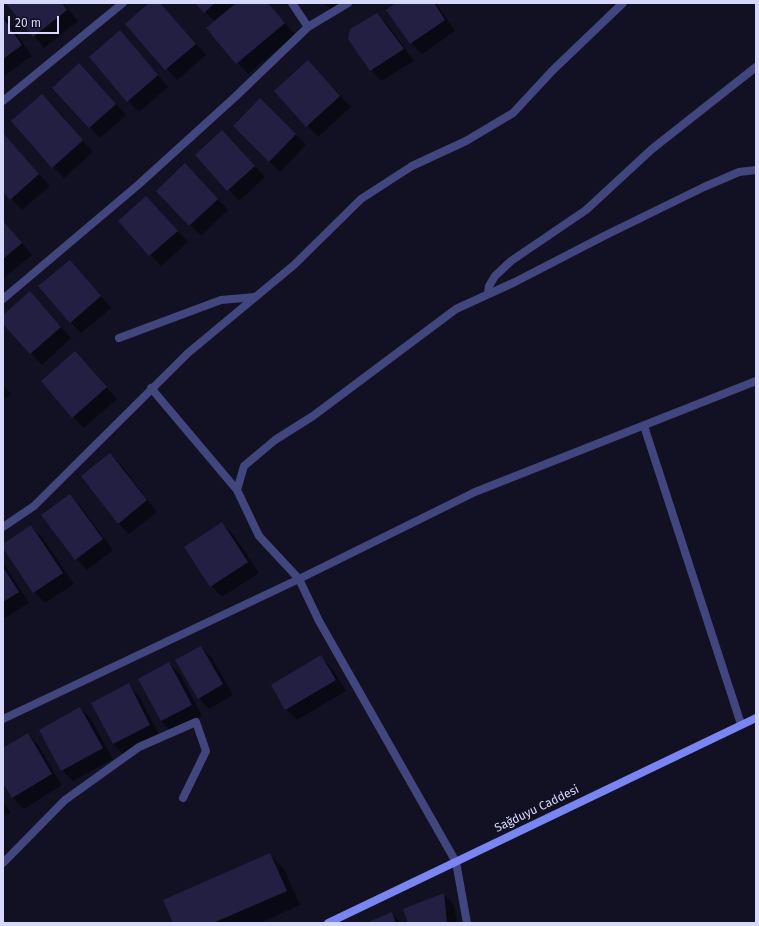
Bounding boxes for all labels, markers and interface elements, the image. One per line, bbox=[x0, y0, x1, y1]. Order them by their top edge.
scale bar bbox=[10, 8, 61, 34]
text: 20 m bbox=[15, 16, 41, 30]
street label: Sağduyu Caddesi bbox=[492, 782, 582, 836]

